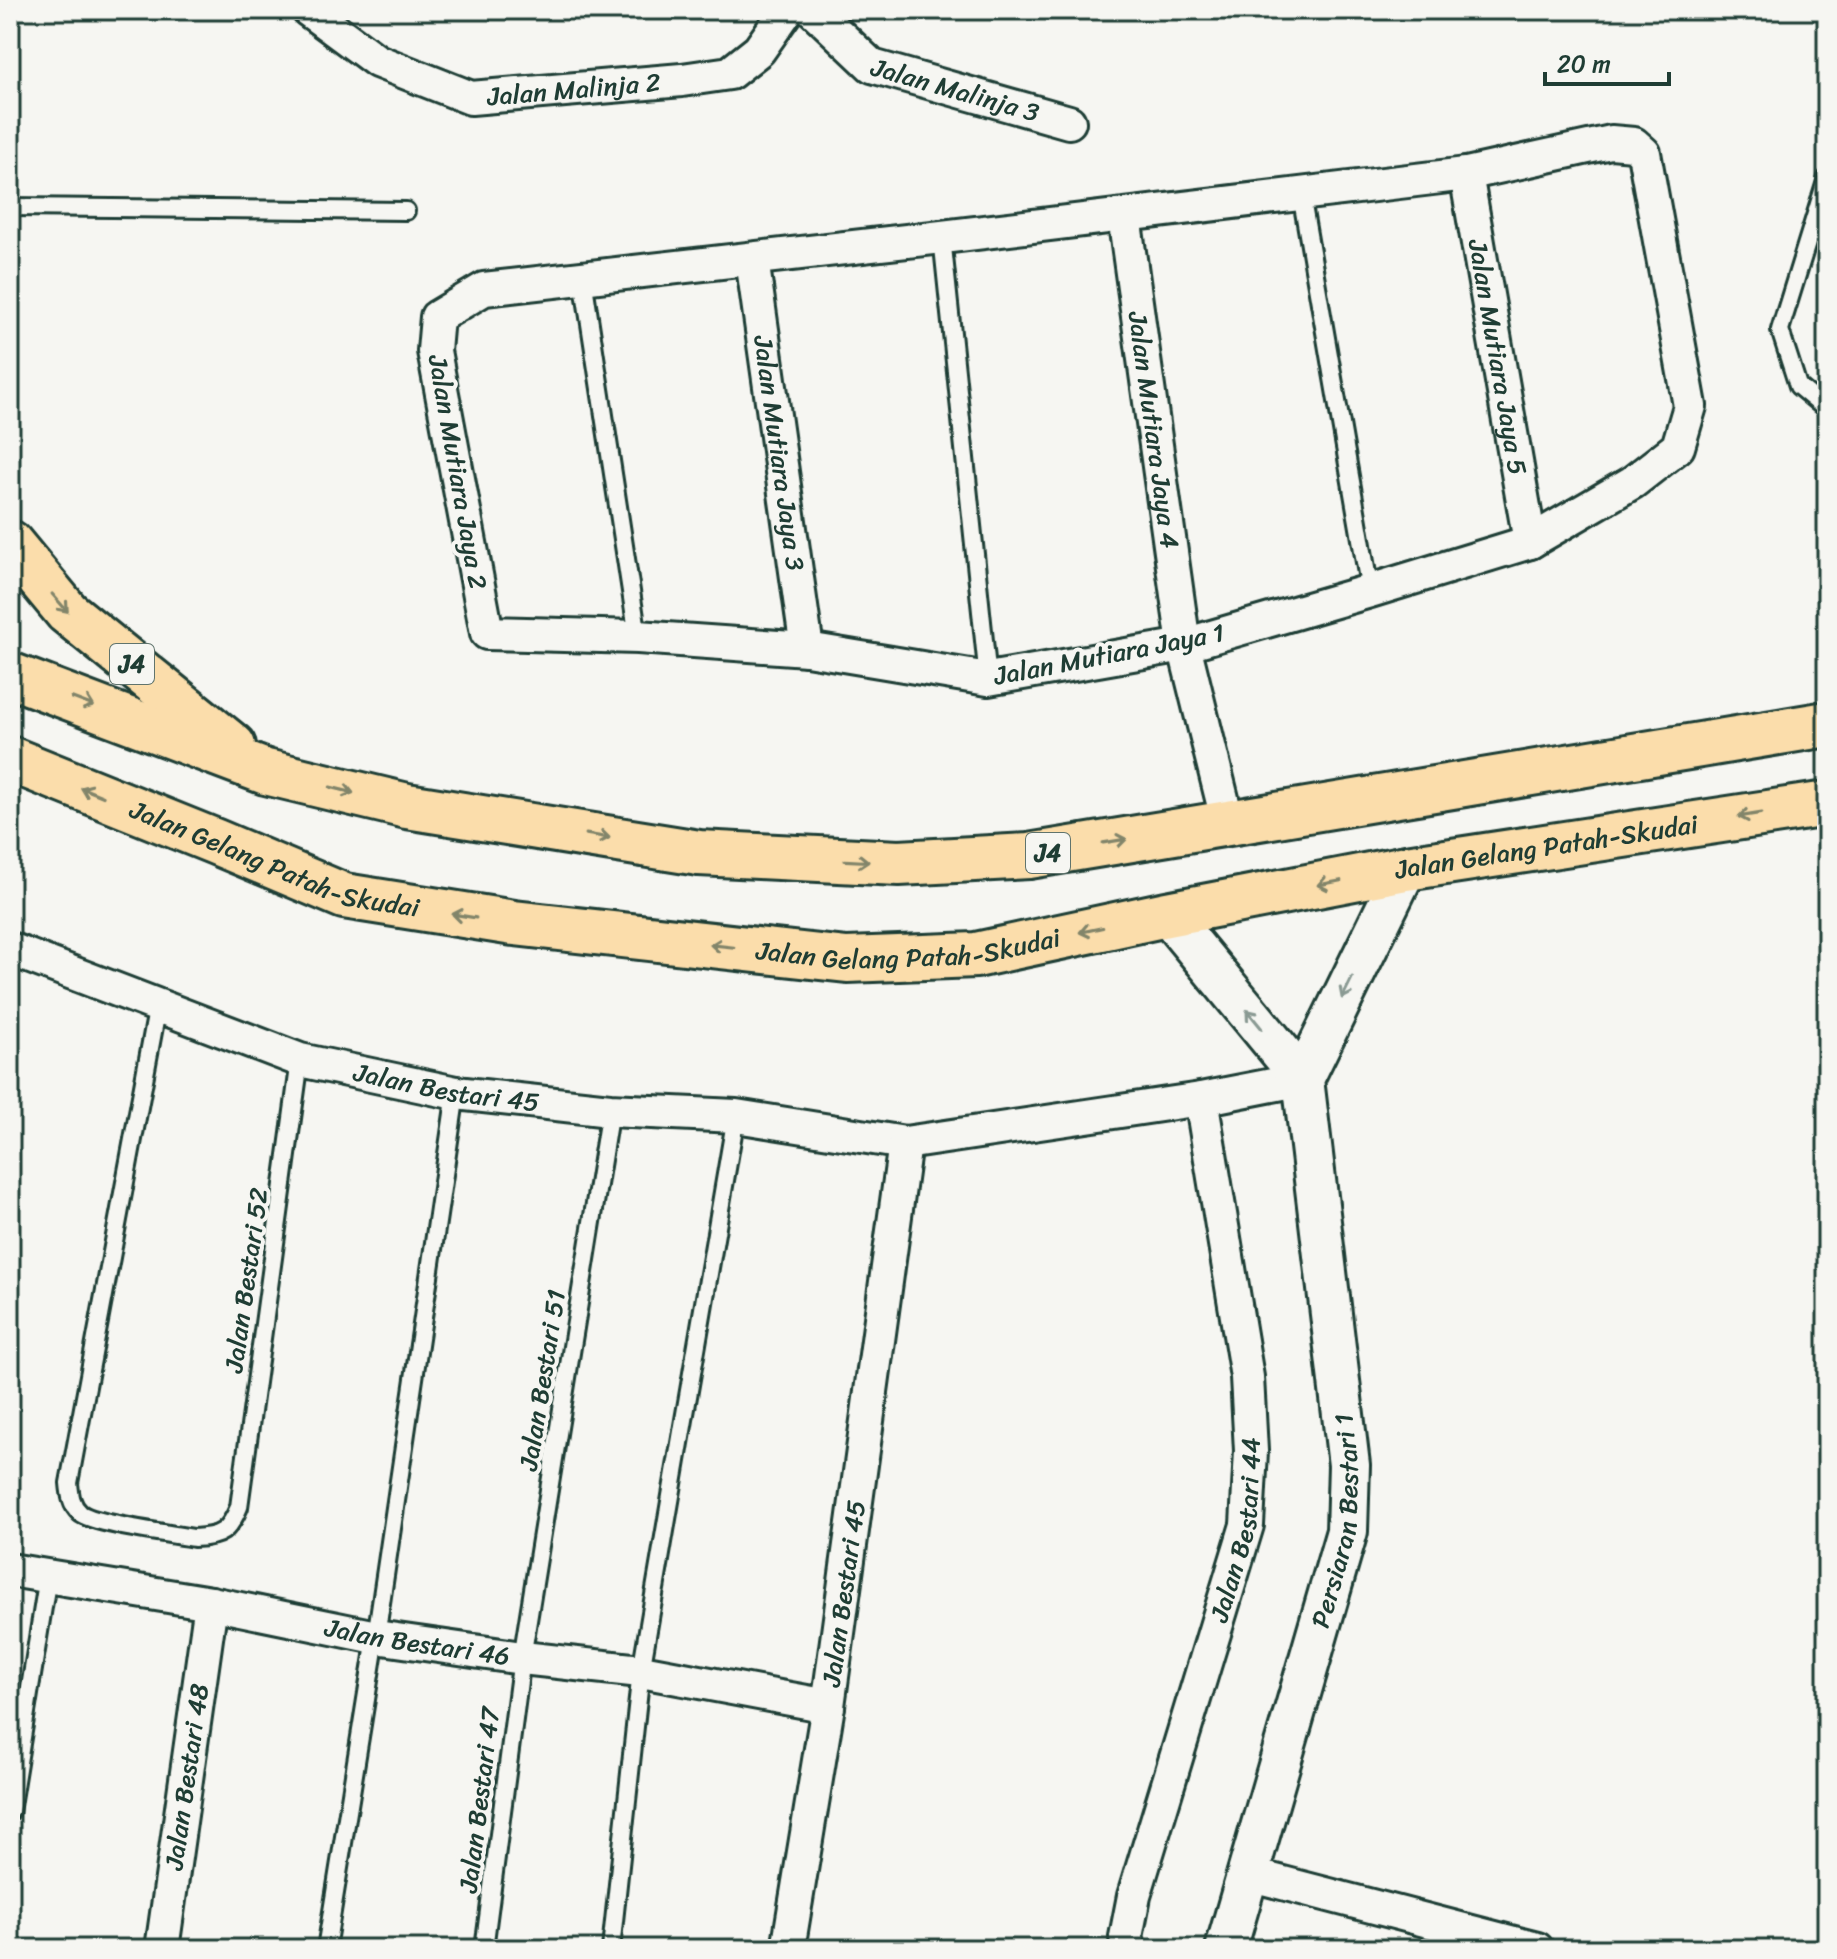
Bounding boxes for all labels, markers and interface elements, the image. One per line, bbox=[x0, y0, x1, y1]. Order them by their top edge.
scale bar bbox=[1545, 36, 1669, 86]
text: 20 m bbox=[1557, 43, 1611, 85]
street label: Jalan Malinja 3 bbox=[865, 44, 1045, 135]
street label: Jalan Malinja 2 bbox=[484, 59, 662, 120]
street label: Jalan Mutiara Jaya 5 bbox=[1455, 235, 1541, 479]
street label: Jalan Mutiara Jaya 4 bbox=[1114, 307, 1193, 551]
street label: Jalan Mutiara Jaya 3 bbox=[740, 332, 819, 574]
street label: Jalan Mutiara Jaya 2 bbox=[415, 350, 501, 593]
one-way arrow bbox=[50, 593, 68, 613]
street label: Jalan Mutiara Jaya 1 bbox=[989, 609, 1228, 699]
road number: J4 bbox=[110, 644, 154, 684]
one-way arrow bbox=[70, 696, 95, 711]
one-way arrow bbox=[80, 784, 105, 799]
one-way arrow bbox=[329, 784, 355, 799]
street label: Jalan Gelang Patah-Skudai bbox=[122, 786, 423, 931]
street label: Jalan Gelang Patah-Skudai bbox=[1390, 801, 1702, 893]
one-way arrow bbox=[1738, 808, 1763, 823]
one-way arrow bbox=[585, 830, 610, 845]
road number: J4 bbox=[1026, 833, 1070, 873]
one-way arrow bbox=[1102, 833, 1127, 848]
one-way arrow bbox=[843, 853, 869, 868]
one-way arrow bbox=[1317, 876, 1342, 891]
one-way arrow bbox=[452, 907, 477, 922]
street label: Jalan Gelang Patah-Skudai bbox=[753, 914, 1065, 983]
one-way arrow bbox=[1079, 923, 1104, 938]
one-way arrow bbox=[710, 939, 736, 954]
one-way arrow bbox=[1339, 976, 1354, 1000]
one-way arrow bbox=[1245, 1009, 1263, 1030]
street label: Jalan Bestari 45 bbox=[349, 1049, 542, 1125]
street label: Jalan Bestari 52 bbox=[210, 1185, 282, 1376]
street label: Jalan Bestari 51 bbox=[505, 1286, 579, 1475]
street label: Persiaran Bestari 1 bbox=[1297, 1411, 1372, 1633]
street label: Jalan Bestari 44 bbox=[1195, 1436, 1274, 1629]
street label: Jalan Bestari 45 bbox=[808, 1497, 879, 1690]
street label: Jalan Bestari 46 bbox=[320, 1604, 513, 1679]
street label: Jalan Bestari 48 bbox=[150, 1680, 222, 1874]
street label: Jalan Bestari 47 bbox=[445, 1703, 513, 1896]

